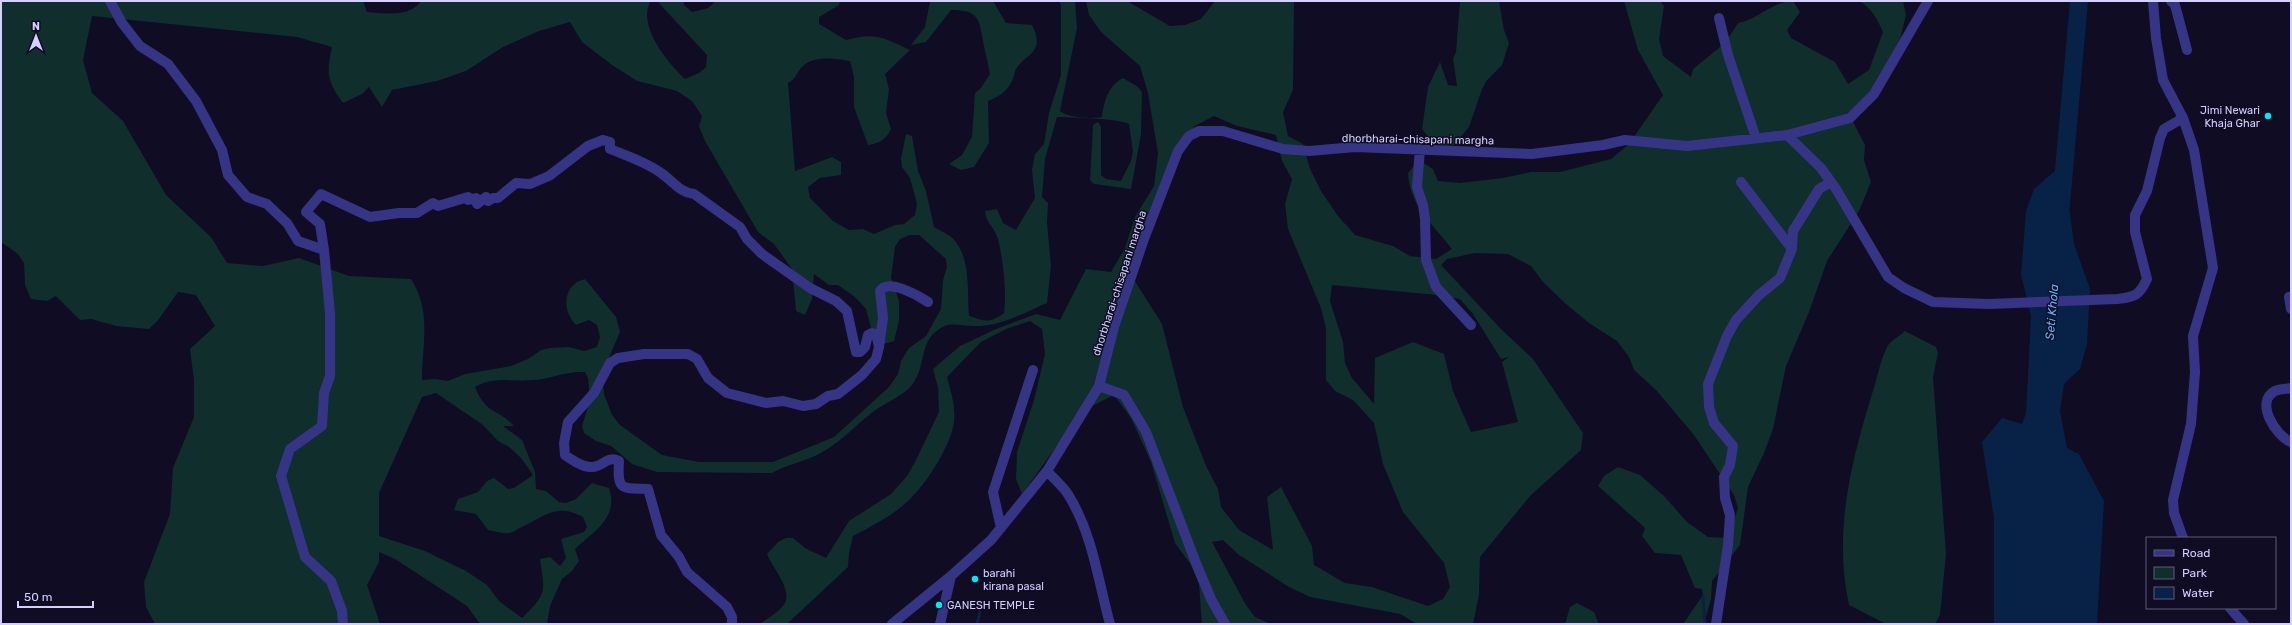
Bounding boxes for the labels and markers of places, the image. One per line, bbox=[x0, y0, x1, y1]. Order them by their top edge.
place label: Jimi Newari Khaja Ghar bbox=[2200, 104, 2261, 130]
marker: Jimi Newari Khaja Ghar bbox=[2263, 111, 2273, 121]
place label: barahi kirana pasal bbox=[983, 567, 1044, 593]
marker: barahi kirana pasal bbox=[970, 574, 980, 584]
place label: GANESH TEMPLE bbox=[947, 599, 1035, 612]
marker: GANESH TEMPLE bbox=[934, 600, 944, 610]

